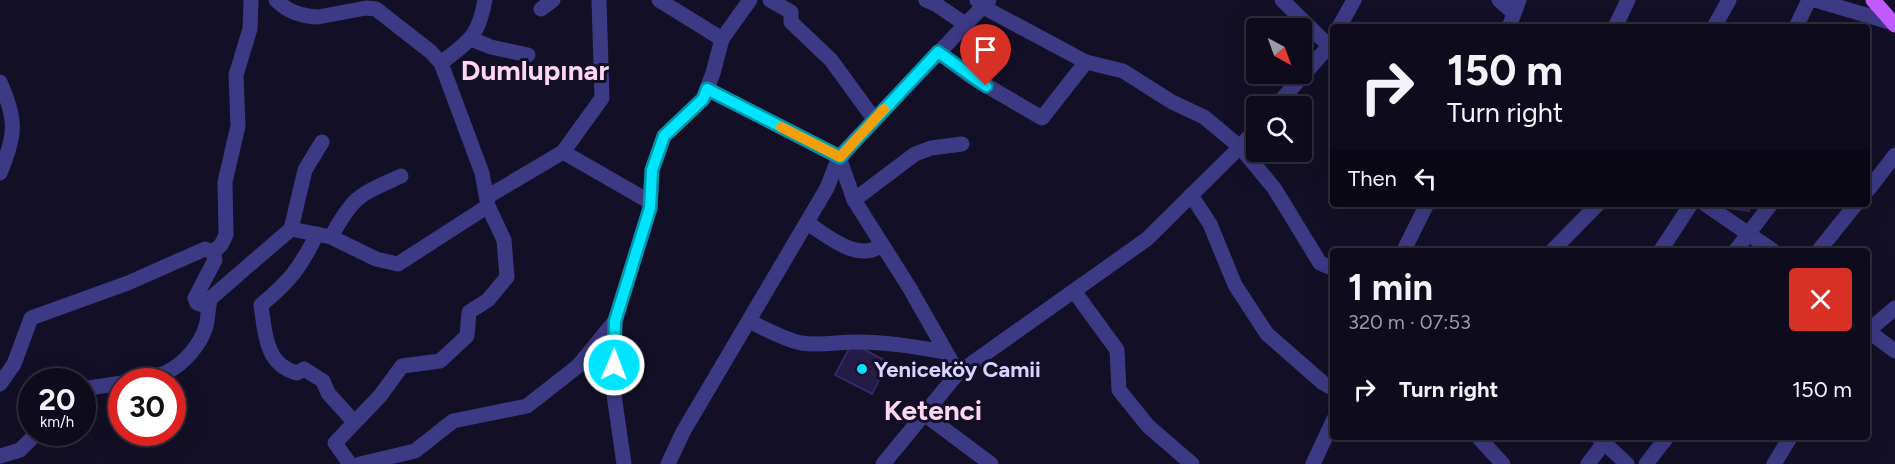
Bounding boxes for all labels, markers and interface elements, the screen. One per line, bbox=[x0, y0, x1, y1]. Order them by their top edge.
north arrow bbox=[1246, 18, 1312, 84]
map controls bbox=[1246, 18, 1312, 162]
pin bbox=[960, 24, 1011, 86]
icon: arrive bbox=[969, 33, 1002, 66]
text: 150 m bbox=[1447, 45, 1563, 96]
icon: right bbox=[1348, 48, 1426, 126]
district label: Dumlupınar bbox=[461, 53, 610, 87]
button: search bbox=[1246, 96, 1312, 162]
text: Turn right bbox=[1447, 96, 1563, 129]
icon: left bbox=[1409, 162, 1442, 195]
text: Then bbox=[1348, 165, 1397, 192]
text: 1 min bbox=[1348, 266, 1433, 309]
button: close bbox=[1789, 268, 1852, 331]
text: 320 m · 07:53 bbox=[1348, 310, 1471, 334]
position arrow bbox=[582, 333, 646, 397]
place label: Yeniceköy Camii bbox=[874, 356, 1041, 383]
marker: Yeniceköy Camii bbox=[855, 362, 869, 376]
speed limit sign: 30 bbox=[108, 368, 186, 446]
icon: right bbox=[1348, 373, 1381, 406]
text: Turn right bbox=[1399, 376, 1498, 403]
text: 150 m bbox=[1792, 376, 1852, 403]
text: 20 bbox=[39, 381, 75, 418]
district label: Ketenci bbox=[884, 393, 982, 427]
text: km/h bbox=[40, 413, 74, 431]

